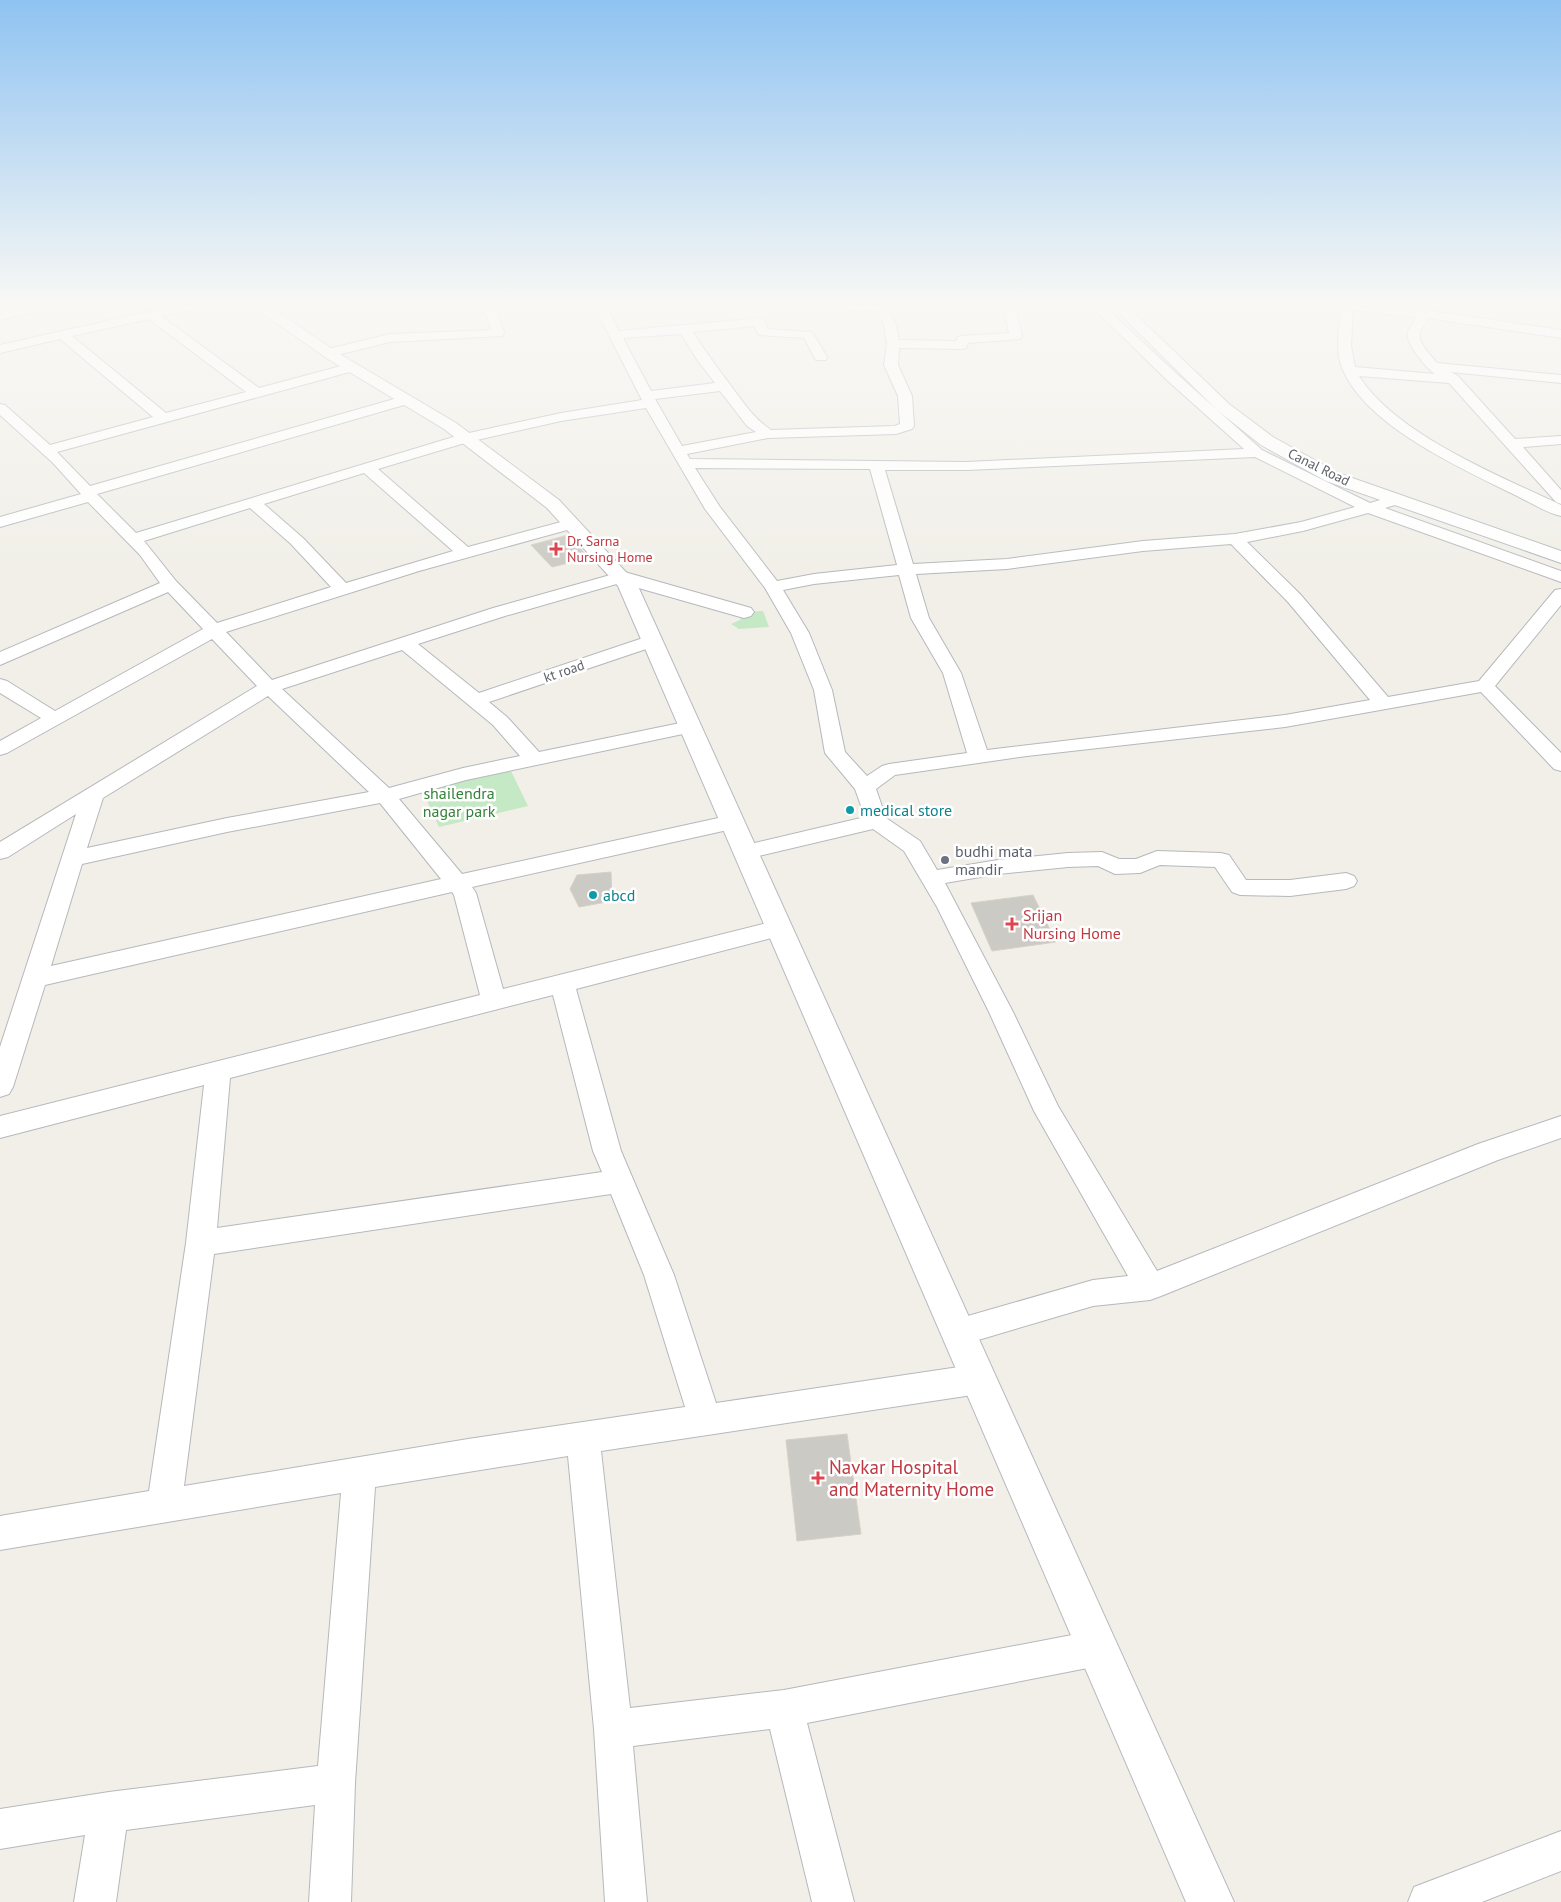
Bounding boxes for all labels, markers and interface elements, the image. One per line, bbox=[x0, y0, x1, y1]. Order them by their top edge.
street label: Canal Road bbox=[1285, 444, 1353, 490]
place label: Dr. Sarna Nursing Home bbox=[567, 532, 653, 566]
marker: Dr. Sarna Nursing Home bbox=[549, 542, 563, 556]
street label: kt road bbox=[541, 656, 587, 686]
park label: shailendra nagar park bbox=[423, 783, 496, 821]
place label: medical store bbox=[860, 800, 952, 820]
marker: medical store bbox=[844, 804, 856, 816]
place label: budhi mata mandir bbox=[955, 841, 1032, 879]
marker: budhi mata mandir bbox=[939, 854, 951, 866]
place label: abcd bbox=[603, 885, 635, 905]
marker: abcd bbox=[587, 889, 599, 901]
place label: Srijan Nursing Home bbox=[1023, 905, 1121, 943]
marker: Srijan Nursing Home bbox=[1005, 917, 1019, 931]
place label: Navkar Hospital and Maternity Home bbox=[829, 1455, 994, 1501]
marker: Navkar Hospital and Maternity Home bbox=[811, 1471, 825, 1485]

